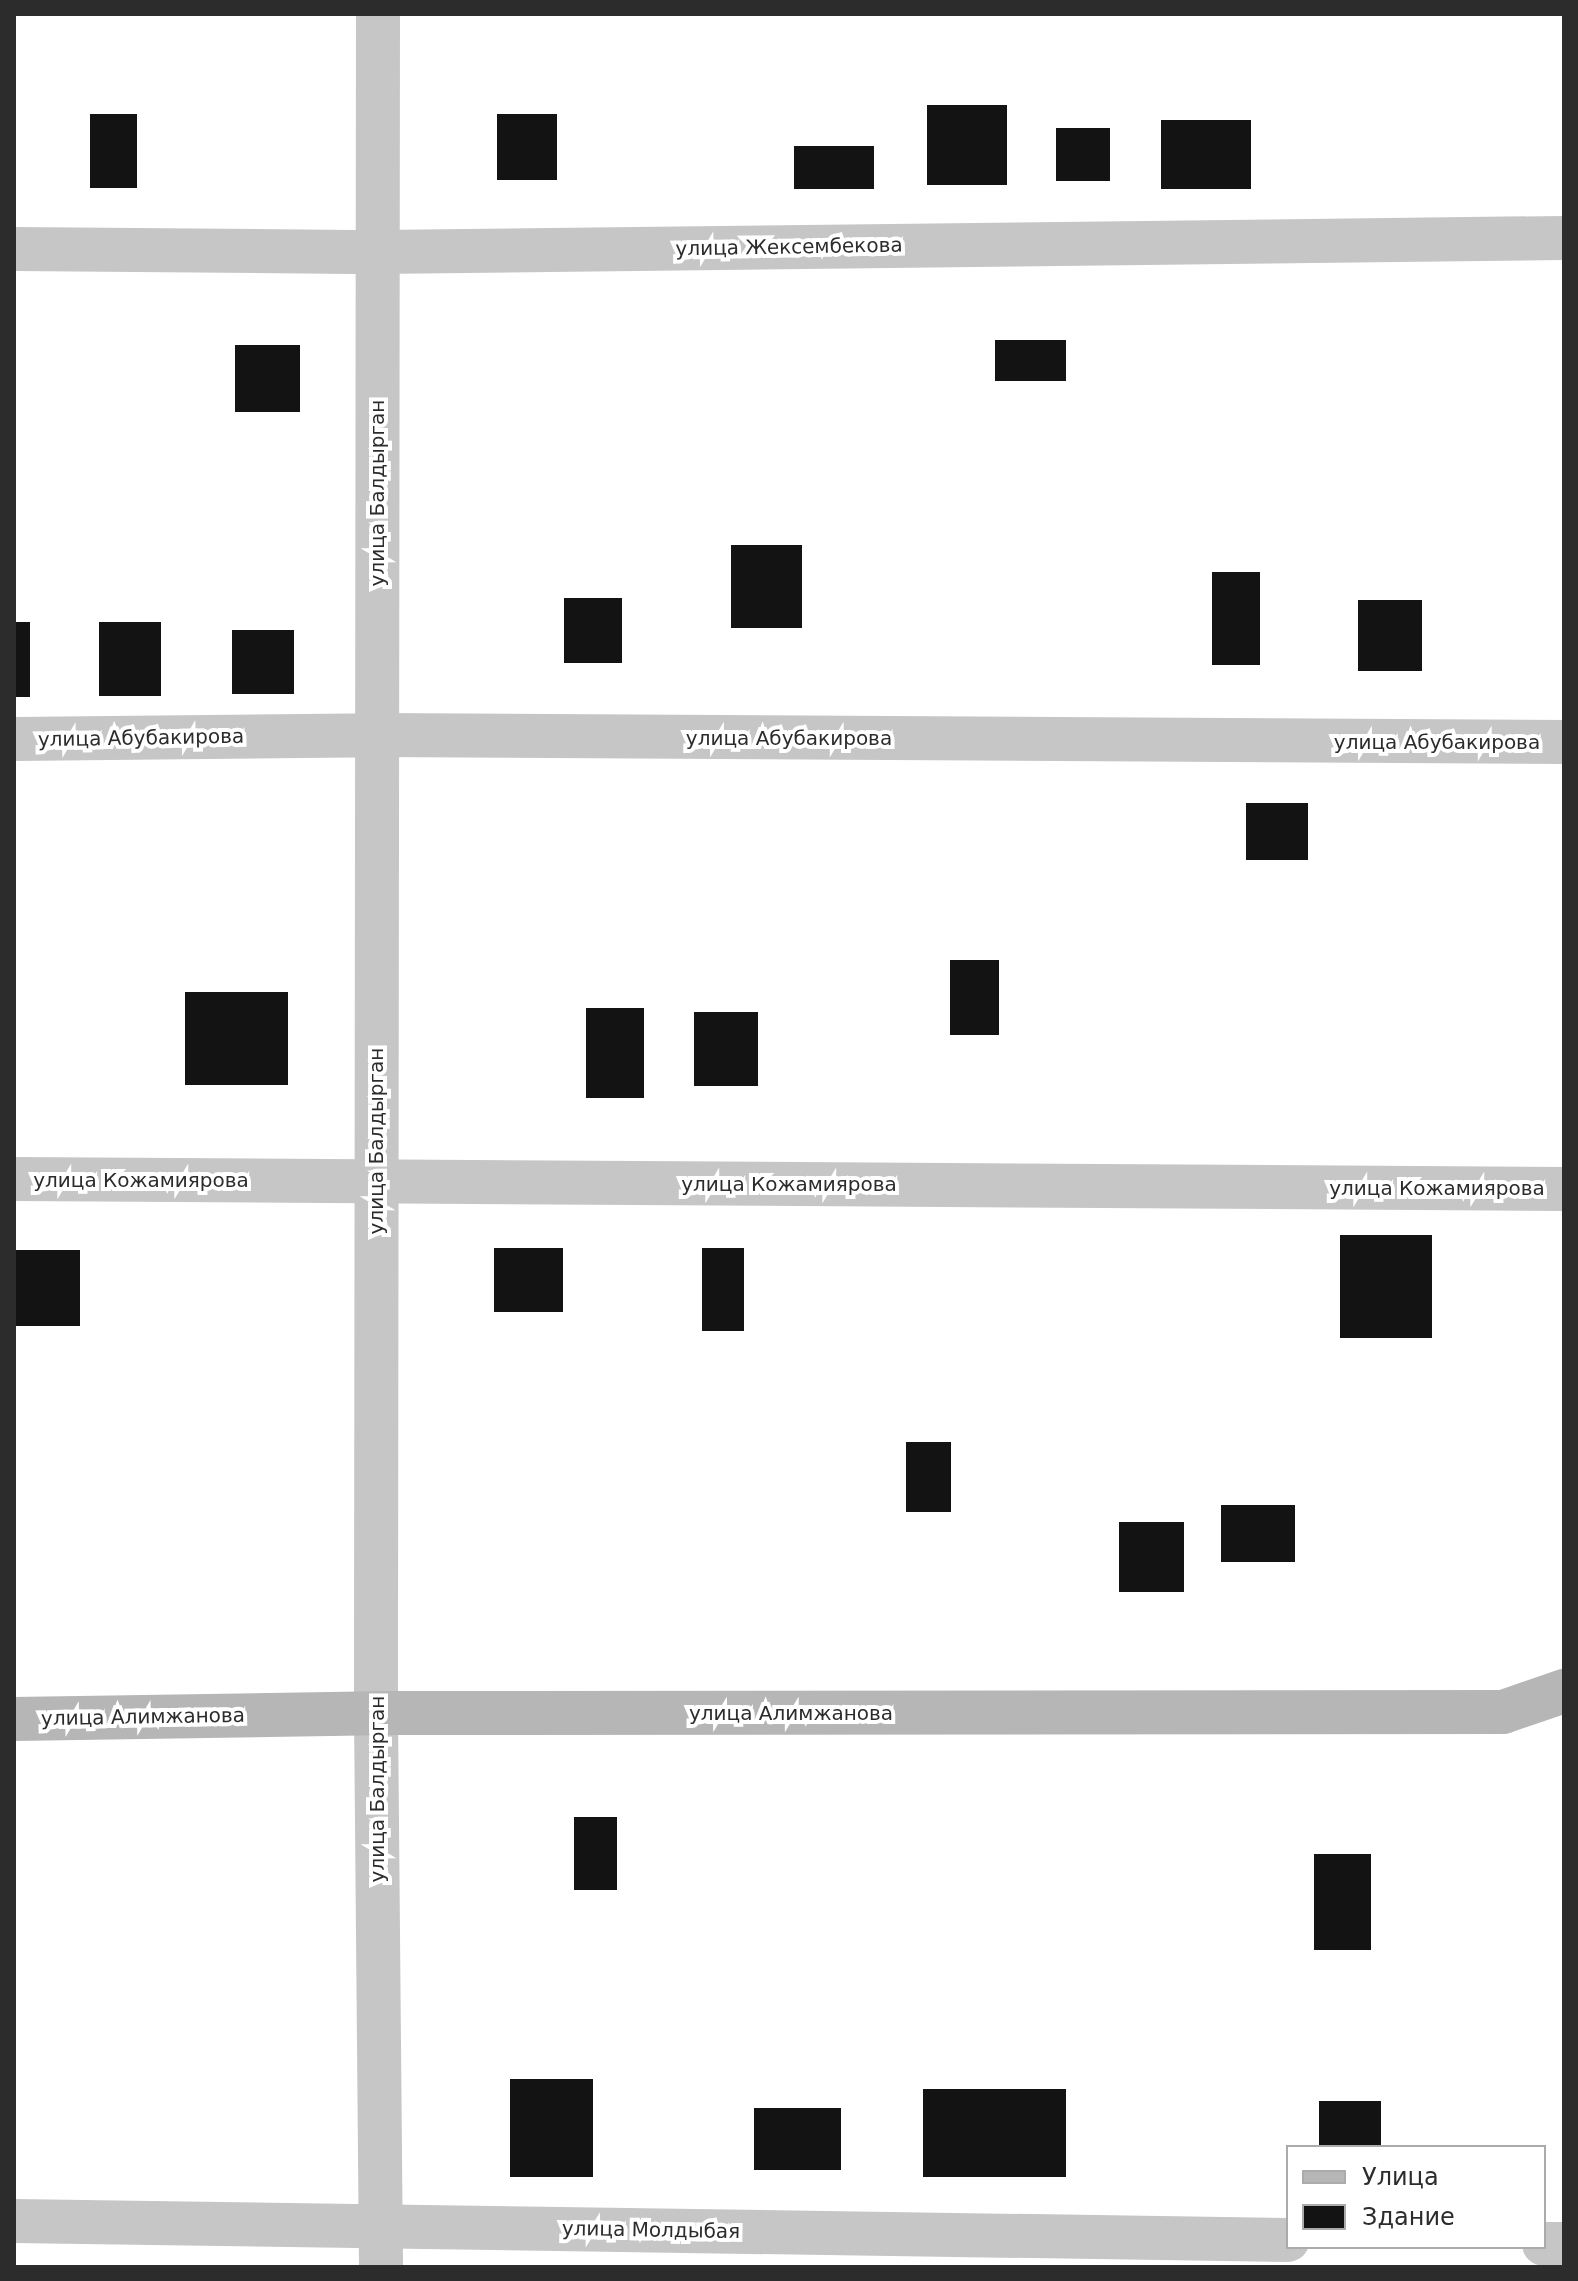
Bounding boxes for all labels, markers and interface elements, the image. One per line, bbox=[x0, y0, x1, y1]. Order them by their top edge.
street label: улица Жексембекова bbox=[675, 233, 903, 261]
street label: улица Балдырган bbox=[365, 400, 389, 586]
street label: улица Абубакирова bbox=[38, 724, 244, 752]
street label: улица Абубакирова bbox=[686, 726, 892, 750]
street label: улица Абубакирова bbox=[1334, 730, 1540, 754]
street label: улица Балдырган bbox=[364, 1048, 388, 1234]
street label: улица Кожамиярова bbox=[33, 1168, 249, 1192]
street label: улица Кожамиярова bbox=[681, 1172, 897, 1196]
street label: улица Кожамиярова bbox=[1329, 1176, 1545, 1200]
street label: улица Балдырган bbox=[365, 1696, 389, 1882]
street label: улица Алимжанова bbox=[689, 1701, 893, 1725]
street label: улица Алимжанова bbox=[41, 1703, 245, 1731]
legend bbox=[1286, 2145, 1546, 2249]
text: Улица bbox=[1362, 2163, 1439, 2191]
text: Здание bbox=[1362, 2203, 1455, 2231]
street label: улица Молдыбая bbox=[562, 2216, 740, 2244]

